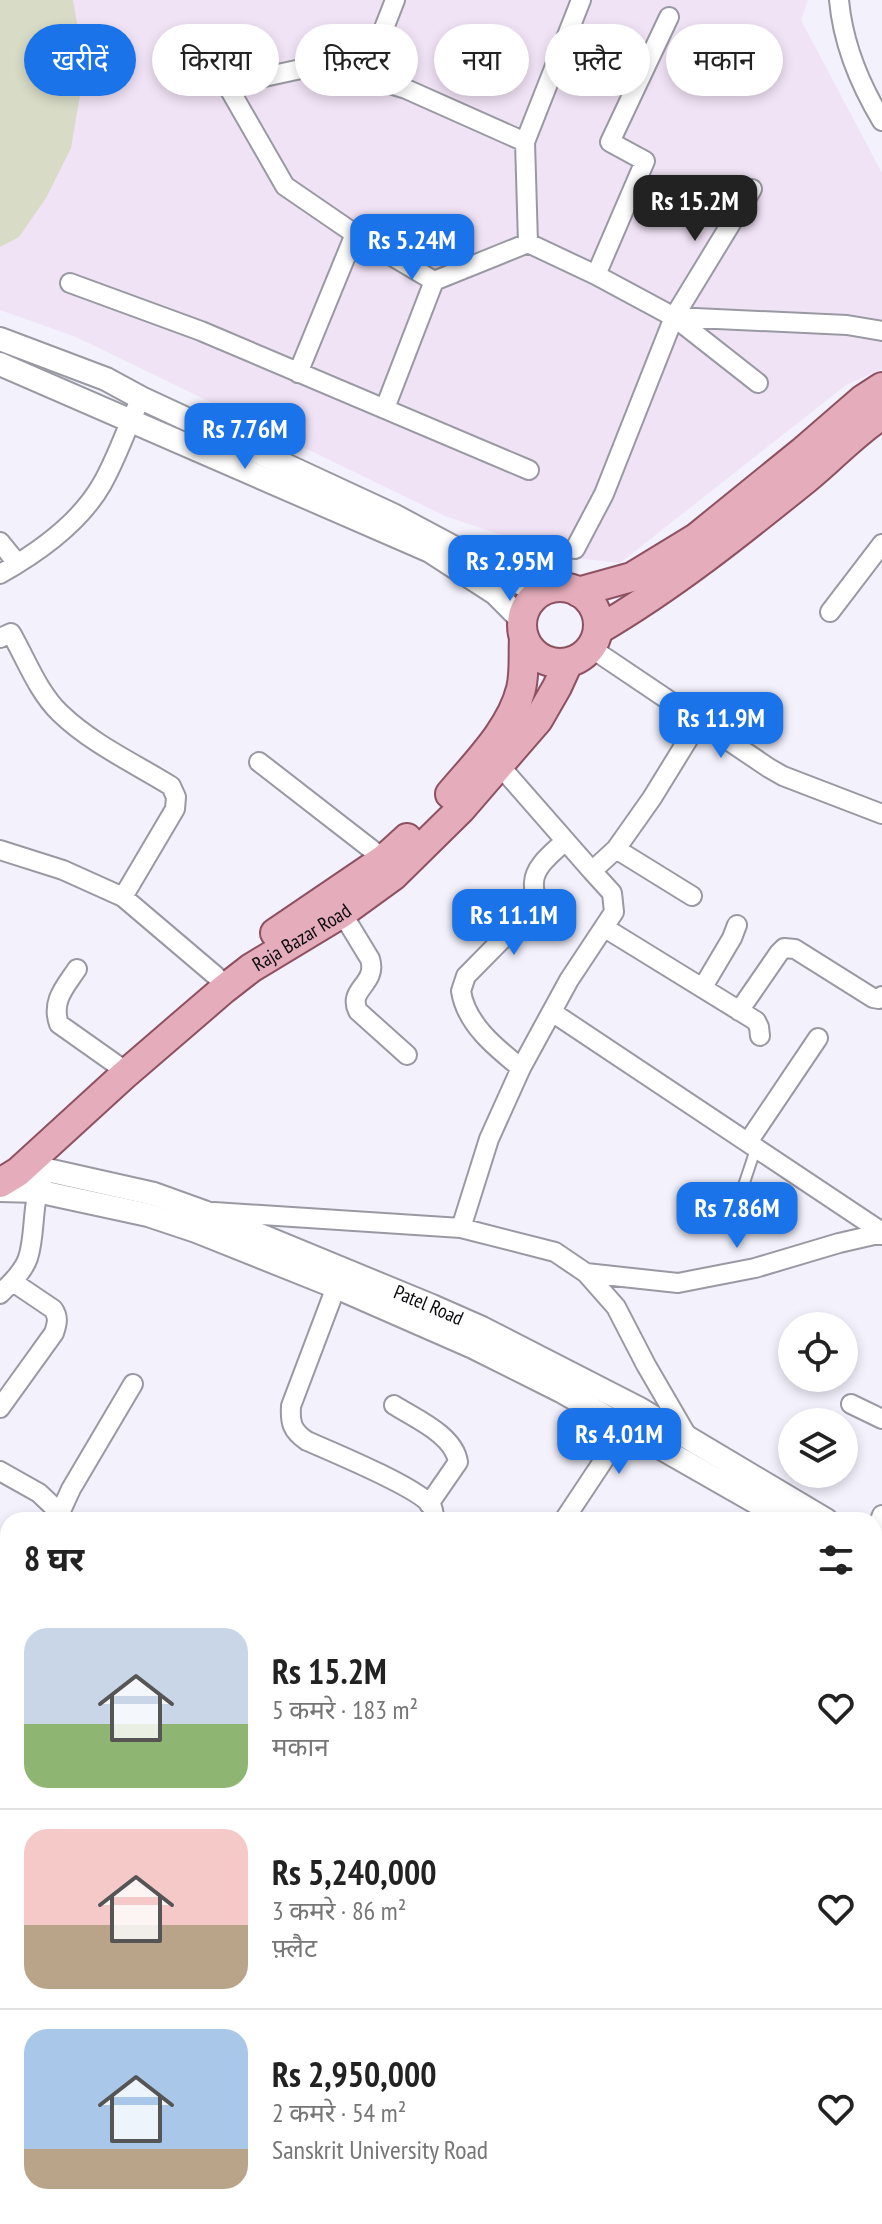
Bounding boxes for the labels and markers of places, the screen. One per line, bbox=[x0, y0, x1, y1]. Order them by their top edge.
pin: Rs 15.2M bbox=[612, 175, 778, 243]
pin: Rs 5.24M bbox=[329, 214, 495, 282]
pin: Rs 7.76M bbox=[162, 403, 328, 471]
pin: Rs 2.95M bbox=[427, 535, 593, 603]
pin: Rs 11.9M bbox=[638, 692, 804, 760]
pin: Rs 11.1M bbox=[431, 889, 597, 957]
pin: Rs 7.86M bbox=[654, 1182, 820, 1250]
pin: Rs 4.01M bbox=[536, 1408, 702, 1476]

